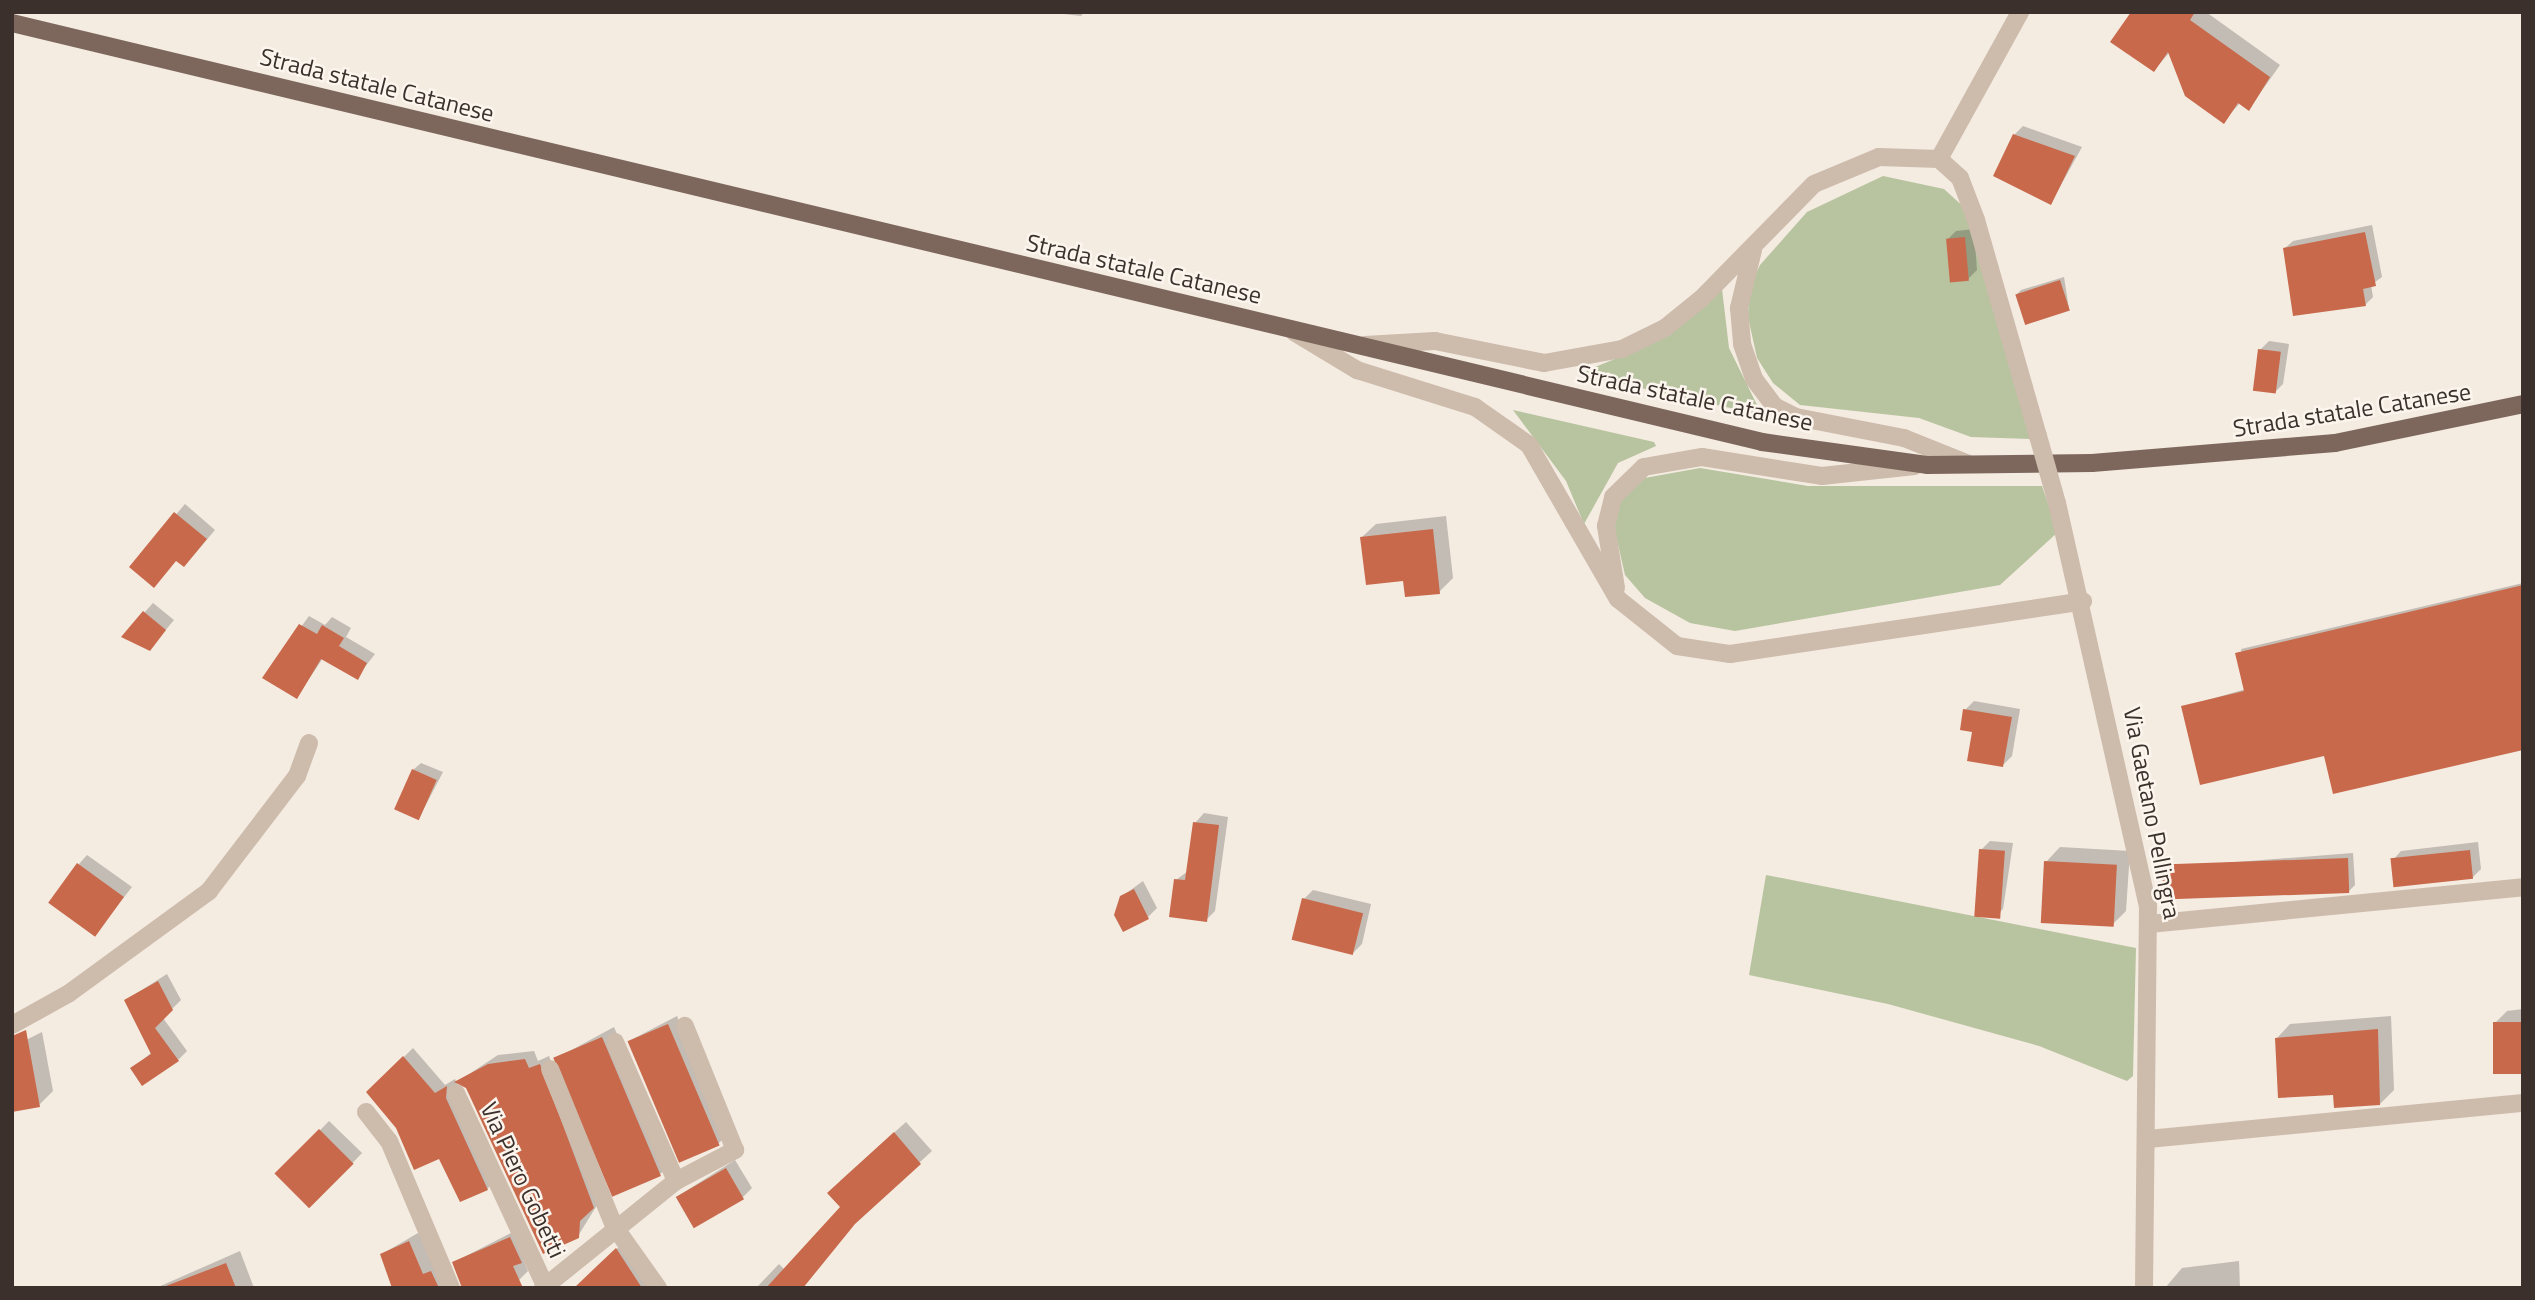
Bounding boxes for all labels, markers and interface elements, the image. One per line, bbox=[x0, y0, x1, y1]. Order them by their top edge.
street label: Strada statale Catanese bbox=[257, 42, 497, 128]
street label: Strada statale Catanese bbox=[1024, 228, 1264, 310]
street label: Strada statale Catanese bbox=[1574, 359, 1816, 437]
street label: Strada statale Catanese bbox=[2231, 377, 2473, 443]
street label: Via Gaetano Pellingra bbox=[2117, 705, 2187, 921]
street label: Via Piero Gobetti bbox=[474, 1098, 572, 1262]

